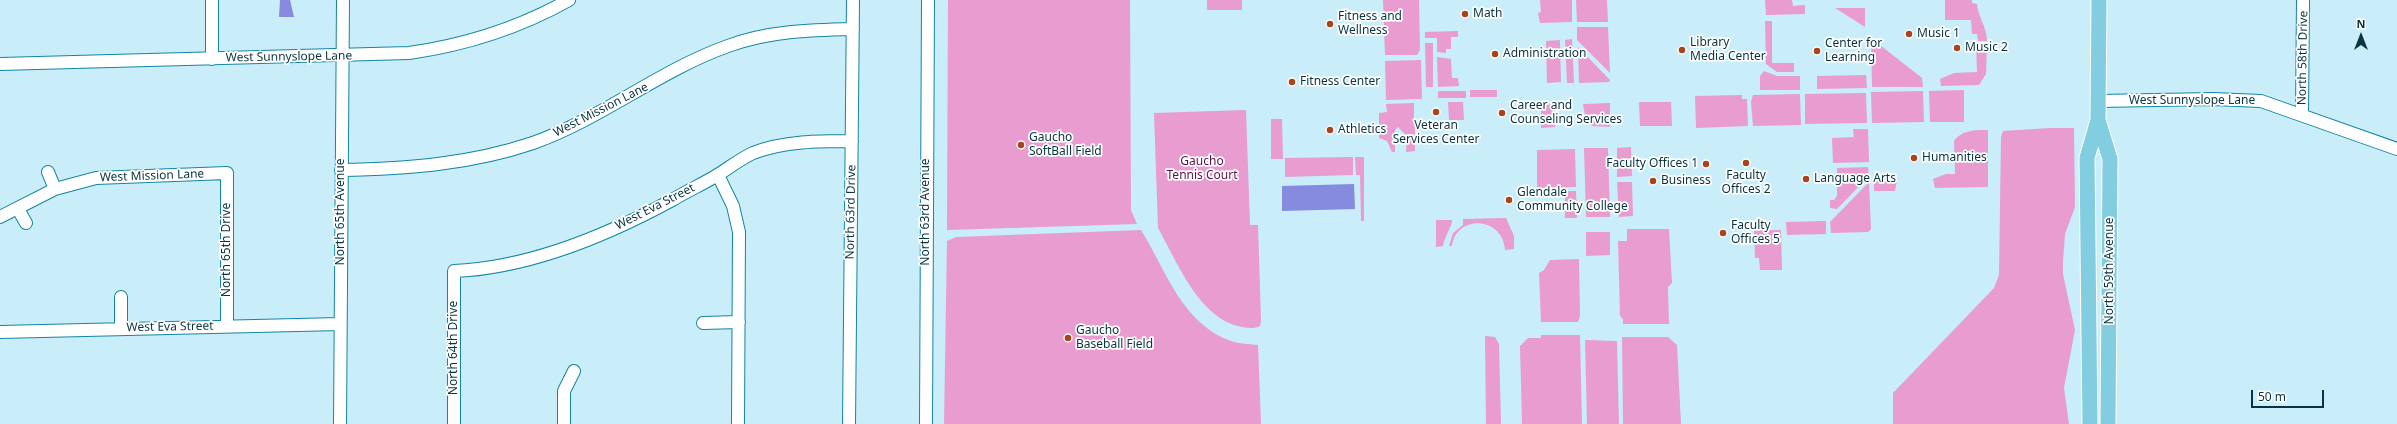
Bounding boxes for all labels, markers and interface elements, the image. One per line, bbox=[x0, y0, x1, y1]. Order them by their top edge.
place label: Math bbox=[1473, 7, 1502, 21]
marker: Math bbox=[1460, 9, 1470, 19]
place label: Fitness and Wellness bbox=[1338, 10, 1402, 38]
street label: North 58th Drive bbox=[2295, 11, 2311, 105]
north arrow bbox=[2341, 16, 2381, 56]
text: N bbox=[2357, 16, 2365, 31]
marker: Fitness and Wellness bbox=[1325, 19, 1335, 29]
place label: Music 1 bbox=[1917, 27, 1960, 41]
marker: Music 1 bbox=[1904, 29, 1914, 39]
place label: Library Media Center bbox=[1690, 36, 1766, 64]
place label: Center for Learning bbox=[1825, 37, 1882, 65]
place label: Music 2 bbox=[1965, 41, 2008, 55]
marker: Music 2 bbox=[1952, 43, 1962, 53]
marker: Library Media Center bbox=[1677, 45, 1687, 55]
marker: Center for Learning bbox=[1812, 46, 1822, 56]
place label: Administration bbox=[1503, 47, 1587, 61]
street label: West Sunnyslope Lane bbox=[226, 49, 352, 65]
marker: Administration bbox=[1490, 49, 1500, 59]
place label: Fitness Center bbox=[1300, 75, 1380, 89]
marker: Fitness Center bbox=[1287, 77, 1297, 87]
street label: West Mission Lane bbox=[551, 80, 651, 140]
street label: West Sunnyslope Lane bbox=[2129, 94, 2255, 108]
place label: Career and Counseling Services bbox=[1510, 99, 1622, 127]
marker: Veteran Services Center bbox=[1431, 107, 1441, 117]
marker: Career and Counseling Services bbox=[1497, 108, 1507, 118]
place label: Veteran Services Center bbox=[1393, 119, 1479, 147]
place label: Athletics bbox=[1338, 123, 1386, 137]
marker: Athletics bbox=[1325, 125, 1335, 135]
place label: Gaucho SoftBall Field bbox=[1029, 131, 1102, 159]
marker: Gaucho SoftBall Field bbox=[1016, 140, 1026, 150]
place label: Humanities bbox=[1922, 151, 1987, 165]
marker: Humanities bbox=[1909, 153, 1919, 163]
park label: Gaucho Tennis Court bbox=[1167, 155, 1237, 183]
place label: Faculty Offices 1 bbox=[1606, 157, 1698, 171]
street label: North 63rd Avenue bbox=[919, 158, 933, 266]
marker: Faculty Offices 2 bbox=[1741, 158, 1751, 168]
street label: North 65th Avenue bbox=[334, 159, 348, 265]
marker: Faculty Offices 1 bbox=[1701, 159, 1711, 169]
street label: North 63rd Drive bbox=[843, 164, 859, 260]
street label: West Mission Lane bbox=[100, 167, 204, 185]
place label: Faculty Offices 2 bbox=[1722, 169, 1770, 197]
place label: Language Arts bbox=[1814, 172, 1896, 186]
place label: Business bbox=[1661, 174, 1711, 188]
marker: Language Arts bbox=[1801, 174, 1811, 184]
marker: Business bbox=[1648, 176, 1658, 186]
street label: West Eva Street bbox=[613, 181, 697, 233]
place label: Glendale Community College bbox=[1517, 186, 1628, 214]
marker: Glendale Community College bbox=[1504, 195, 1514, 205]
street label: North 65th Drive bbox=[220, 203, 234, 297]
street label: North 59th Avenue bbox=[2103, 218, 2117, 324]
place label: Faculty Offices 5 bbox=[1731, 219, 1780, 247]
marker: Faculty Offices 5 bbox=[1718, 228, 1728, 238]
street label: North 64th Drive bbox=[447, 301, 461, 395]
street label: West Eva Street bbox=[126, 319, 214, 335]
place label: Gaucho Baseball Field bbox=[1076, 324, 1153, 352]
marker: Gaucho Baseball Field bbox=[1063, 333, 1073, 343]
scale bar bbox=[2253, 382, 2326, 408]
text: 50 m bbox=[2258, 388, 2286, 405]

